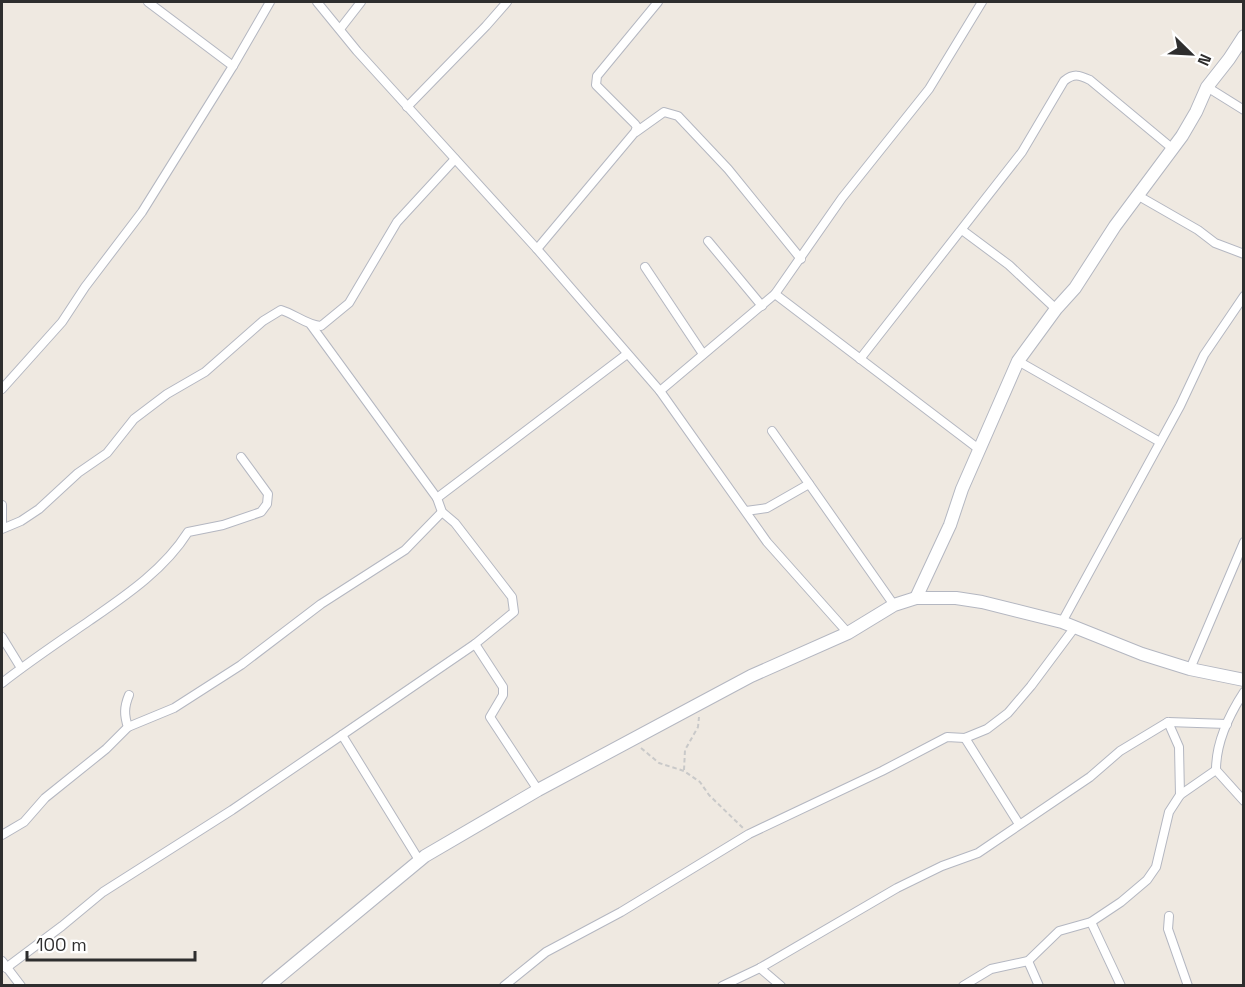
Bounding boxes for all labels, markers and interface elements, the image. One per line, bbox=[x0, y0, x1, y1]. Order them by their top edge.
north arrow bbox=[1161, 24, 1221, 84]
text: N bbox=[1192, 51, 1216, 69]
scale bar bbox=[27, 924, 195, 962]
text: 100 m bbox=[36, 933, 87, 956]

